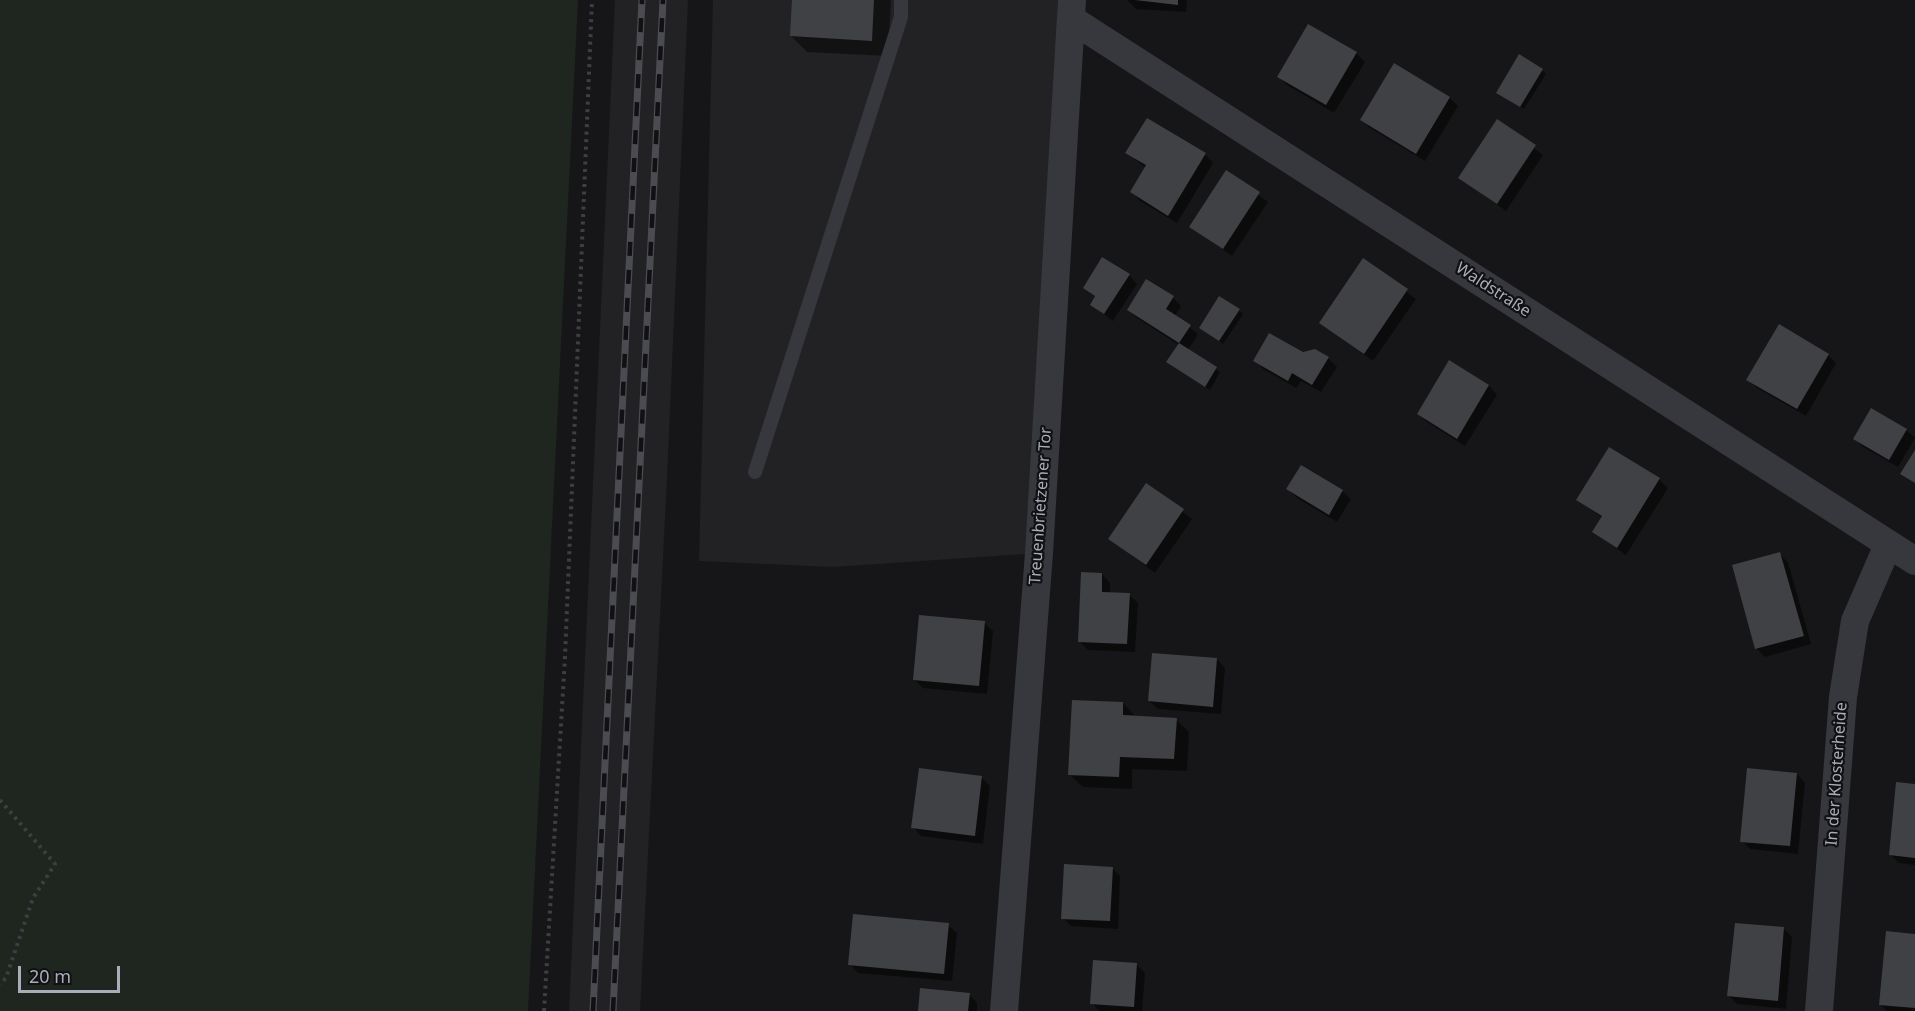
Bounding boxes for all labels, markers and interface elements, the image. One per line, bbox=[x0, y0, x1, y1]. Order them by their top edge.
street label: Waldstraße bbox=[1452, 259, 1534, 321]
street label: Treuenbrietzener Tor bbox=[1026, 427, 1056, 585]
street label: In der Klosterheide bbox=[1822, 702, 1852, 846]
scale bar bbox=[21, 954, 123, 992]
text: 20 m bbox=[29, 964, 71, 988]

